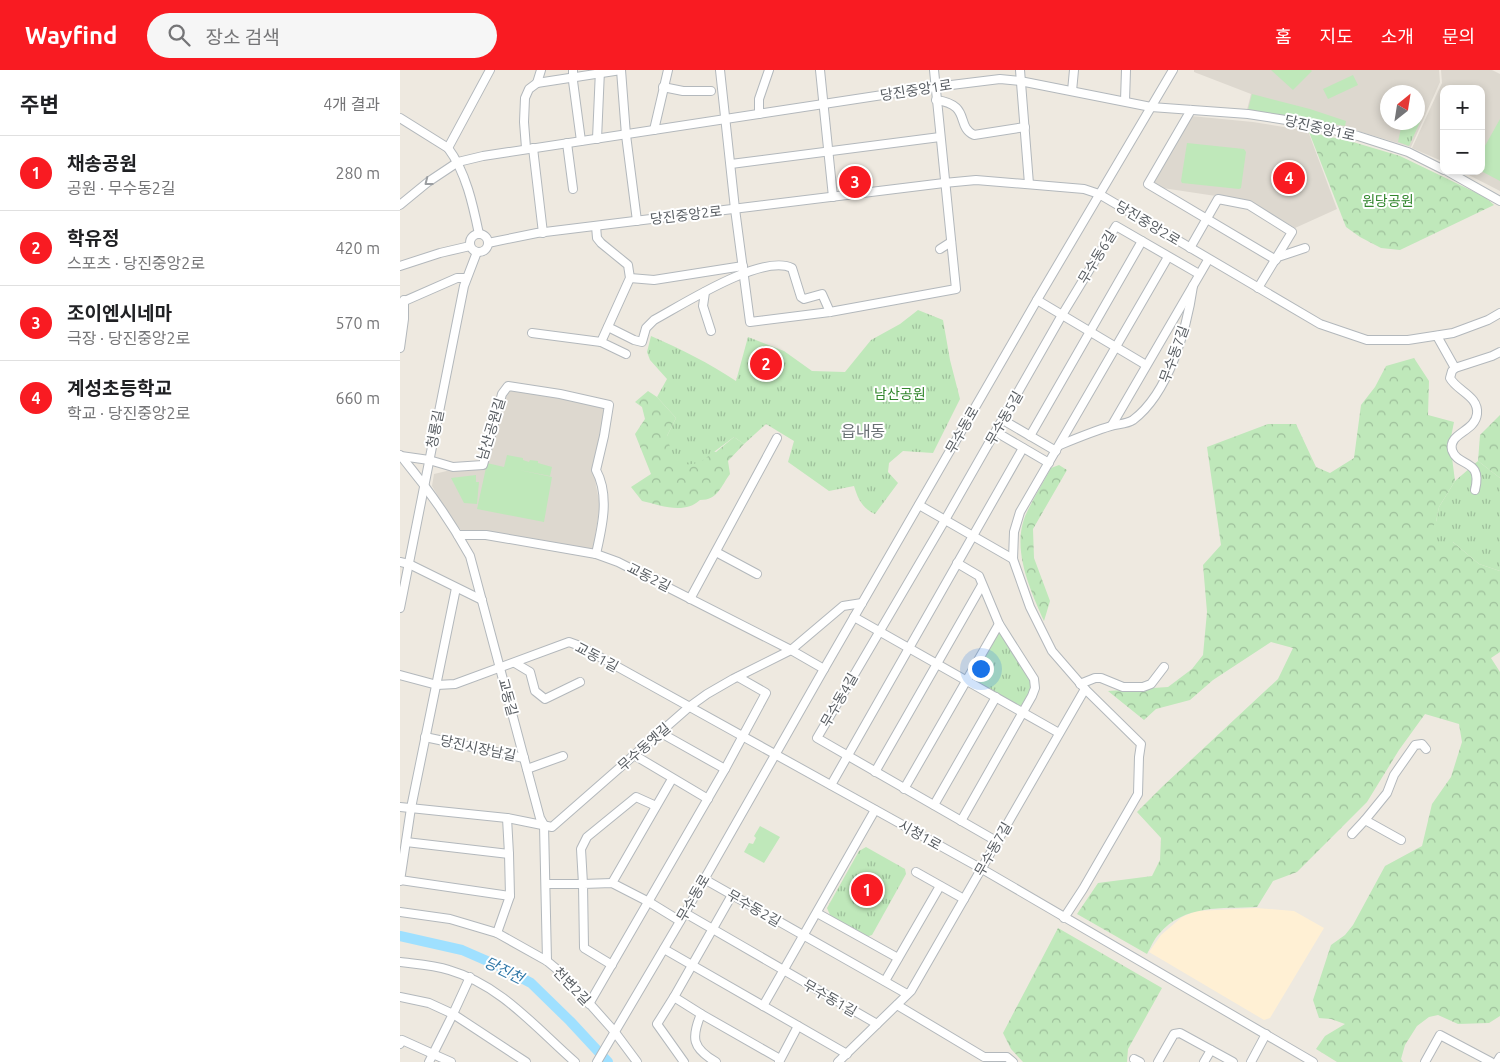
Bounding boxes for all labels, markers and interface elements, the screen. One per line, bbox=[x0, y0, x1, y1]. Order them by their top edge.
search box bbox=[147, 13, 497, 58]
icon: search bbox=[165, 21, 193, 49]
text: Wayfind bbox=[25, 22, 117, 49]
text: 장소 검색 bbox=[205, 26, 280, 48]
text: 홈 bbox=[1275, 26, 1292, 46]
text: 지도 bbox=[1320, 26, 1353, 46]
text: 소개 bbox=[1381, 26, 1414, 46]
text: 문의 bbox=[1442, 26, 1475, 46]
street label: 당진중앙1로 bbox=[879, 76, 953, 104]
north arrow bbox=[1380, 85, 1425, 130]
map controls bbox=[1440, 85, 1485, 175]
button: + bbox=[1440, 85, 1485, 130]
text: 주변 bbox=[20, 92, 59, 116]
text: 4개 결과 bbox=[323, 95, 380, 113]
street label: 당진중앙1로 bbox=[1283, 112, 1357, 144]
button: − bbox=[1440, 130, 1485, 175]
text: 채송공원 bbox=[67, 152, 137, 174]
pin: 4 bbox=[1273, 159, 1305, 197]
pin: 3 bbox=[839, 163, 871, 201]
text: 1 bbox=[31, 164, 41, 182]
text: 280 m bbox=[335, 164, 380, 182]
one-way arrow bbox=[425, 177, 434, 186]
text: 공원 · 무수동2길 bbox=[67, 179, 176, 197]
park label: 원당공원 bbox=[1362, 193, 1414, 209]
street label: 당진중앙2로 bbox=[1113, 198, 1183, 249]
street label: 당진중앙2로 bbox=[649, 203, 723, 227]
text: 학유정 bbox=[67, 227, 119, 249]
street label: 무수동6길 bbox=[1075, 227, 1119, 287]
text: 2 bbox=[31, 239, 41, 257]
text: 420 m bbox=[335, 239, 380, 257]
text: 스포츠 · 당진중앙2로 bbox=[67, 254, 205, 272]
text: 조이엔시네마 bbox=[67, 302, 172, 324]
text: 3 bbox=[31, 314, 41, 332]
text: 570 m bbox=[335, 314, 380, 332]
street label: 무수동7길 bbox=[1156, 323, 1192, 385]
text: 극장 · 당진중앙2로 bbox=[67, 329, 190, 347]
pin: 2 bbox=[750, 345, 782, 383]
text: 계성초등학교 bbox=[67, 377, 172, 399]
park label: 남산공원 bbox=[874, 386, 926, 402]
street label: 무수동5길 bbox=[982, 388, 1026, 448]
text: 4 bbox=[31, 389, 41, 407]
text: 660 m bbox=[335, 389, 380, 407]
street label: 남산공원길 bbox=[474, 396, 508, 462]
text: 학교 · 당진중앙2로 bbox=[67, 404, 190, 422]
street label: 무수동로 bbox=[942, 404, 982, 456]
street label: 청룡길 bbox=[423, 409, 447, 449]
district label: 읍내동 bbox=[841, 422, 885, 440]
street label: 교동2길 bbox=[625, 559, 673, 595]
street label: 교동1길 bbox=[573, 639, 621, 675]
your location bbox=[968, 656, 994, 682]
street label: 무수동4길 bbox=[817, 670, 861, 730]
street label: 교동길 bbox=[495, 676, 521, 718]
street label: 무수동옛길 bbox=[614, 720, 674, 774]
street label: 당진시장남길 bbox=[439, 732, 517, 764]
street label: 시청1로 bbox=[896, 817, 944, 853]
street label: 무수동7길 bbox=[971, 819, 1015, 879]
pin: 1 bbox=[851, 871, 883, 909]
street label: 무수동로 bbox=[673, 872, 713, 924]
street label: 무수동2길 bbox=[724, 886, 784, 930]
water label: 당진천 bbox=[482, 953, 528, 988]
street label: 천변2길 bbox=[550, 964, 594, 1008]
street label: 무수동1길 bbox=[800, 976, 860, 1020]

